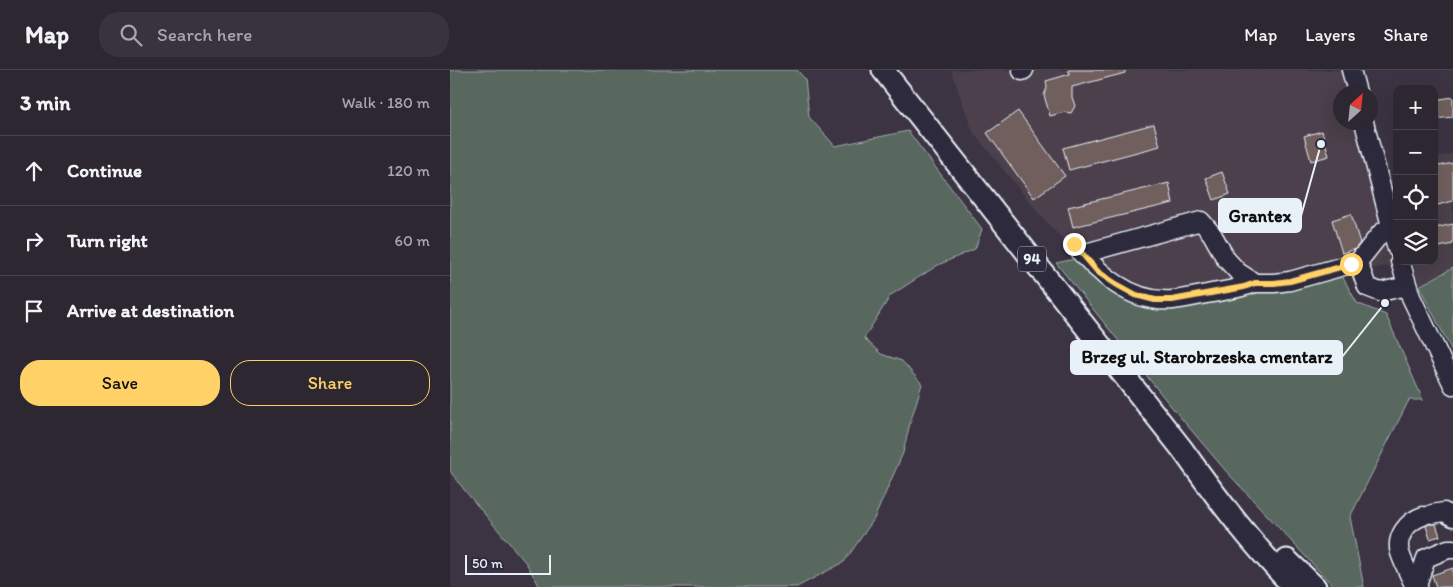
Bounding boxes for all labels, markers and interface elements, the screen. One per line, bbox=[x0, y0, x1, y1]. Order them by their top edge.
search box bbox=[99, 12, 449, 57]
text: Map bbox=[25, 20, 69, 49]
icon: search bbox=[117, 21, 145, 49]
text: Search here bbox=[157, 23, 252, 46]
text: Map bbox=[1244, 24, 1277, 46]
text: Layers bbox=[1305, 24, 1355, 46]
text: Share bbox=[1383, 24, 1428, 46]
north arrow bbox=[1333, 85, 1378, 130]
map controls bbox=[1393, 85, 1438, 265]
button: + bbox=[1393, 85, 1438, 130]
text: 3 min bbox=[20, 90, 70, 115]
text: Walk · 180 m bbox=[342, 93, 430, 112]
button: − bbox=[1393, 130, 1438, 175]
icon: ahead bbox=[20, 157, 48, 185]
text: Continue bbox=[67, 159, 142, 182]
text: 120 m bbox=[387, 161, 430, 180]
button: locate bbox=[1393, 175, 1438, 220]
callout: Grantex bbox=[1219, 199, 1301, 232]
text: Grantex bbox=[1229, 205, 1292, 227]
button: layers bbox=[1393, 220, 1438, 265]
icon: right bbox=[20, 227, 48, 255]
text: Turn right bbox=[67, 229, 148, 252]
text: 60 m bbox=[395, 231, 430, 250]
route end bbox=[1063, 233, 1086, 256]
road number: 94 bbox=[1018, 246, 1046, 272]
route start bbox=[1340, 253, 1363, 276]
icon: arrive bbox=[20, 297, 48, 325]
text: Arrive at destination bbox=[67, 299, 234, 322]
callout: Brzeg ul. Starobrzeska cmentarz bbox=[1071, 341, 1342, 374]
text: Brzeg ul. Starobrzeska cmentarz bbox=[1081, 346, 1333, 368]
button: Save bbox=[20, 360, 220, 406]
button: Share bbox=[230, 360, 430, 406]
scale bar bbox=[465, 552, 551, 575]
text: 50 m bbox=[472, 555, 503, 572]

